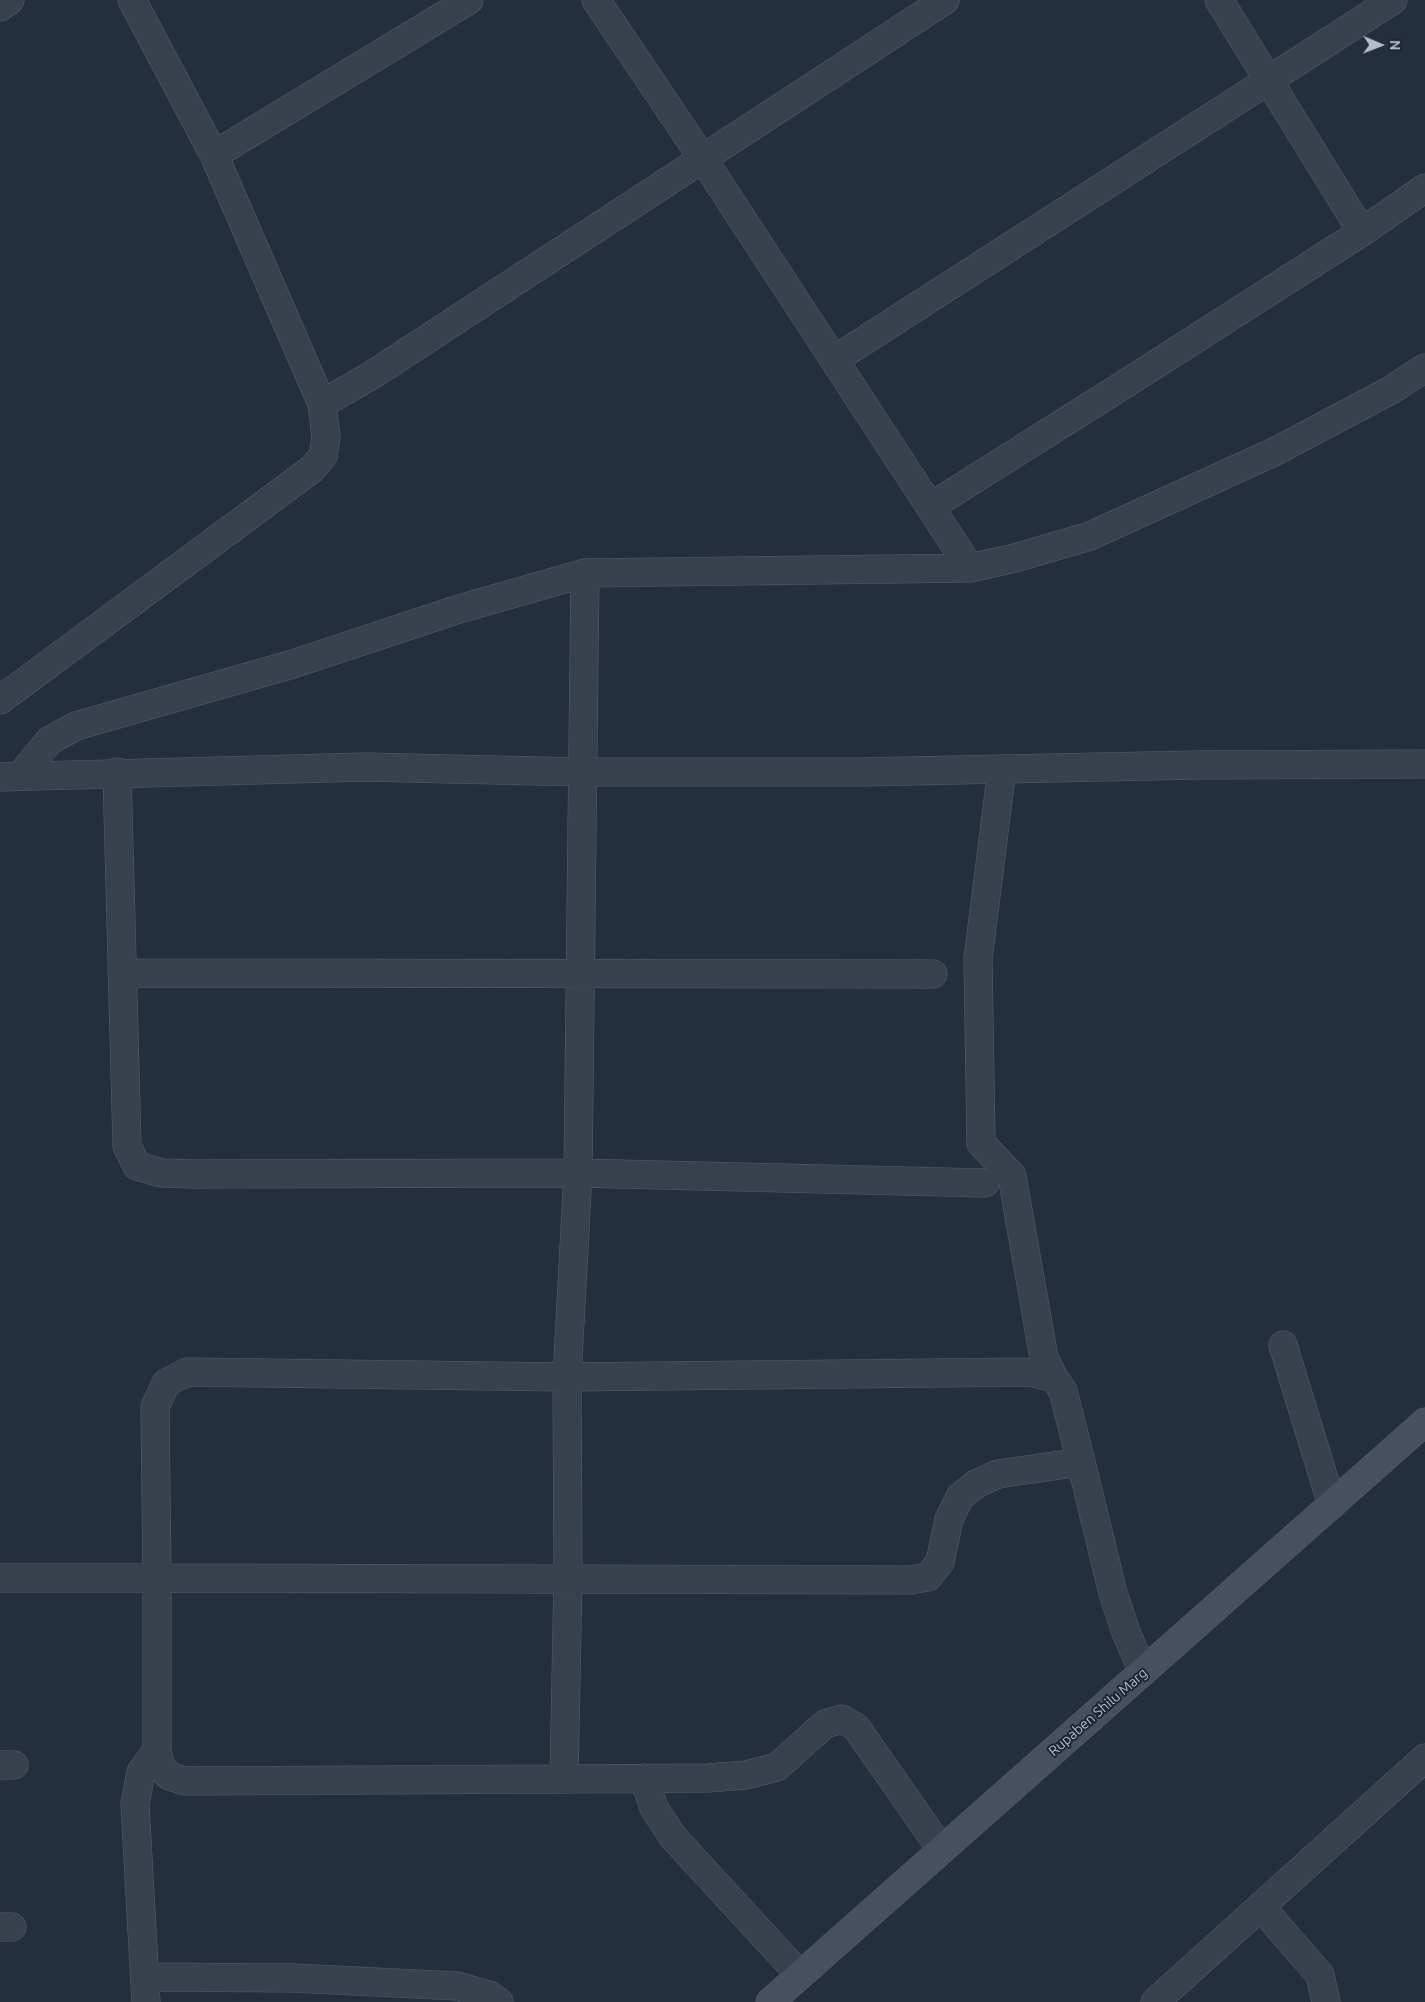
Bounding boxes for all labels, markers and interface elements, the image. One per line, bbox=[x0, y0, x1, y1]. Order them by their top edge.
north arrow bbox=[1355, 20, 1405, 70]
text: N bbox=[1387, 40, 1403, 51]
street label: Rupaben Shilu Marg bbox=[1045, 1664, 1151, 1760]

